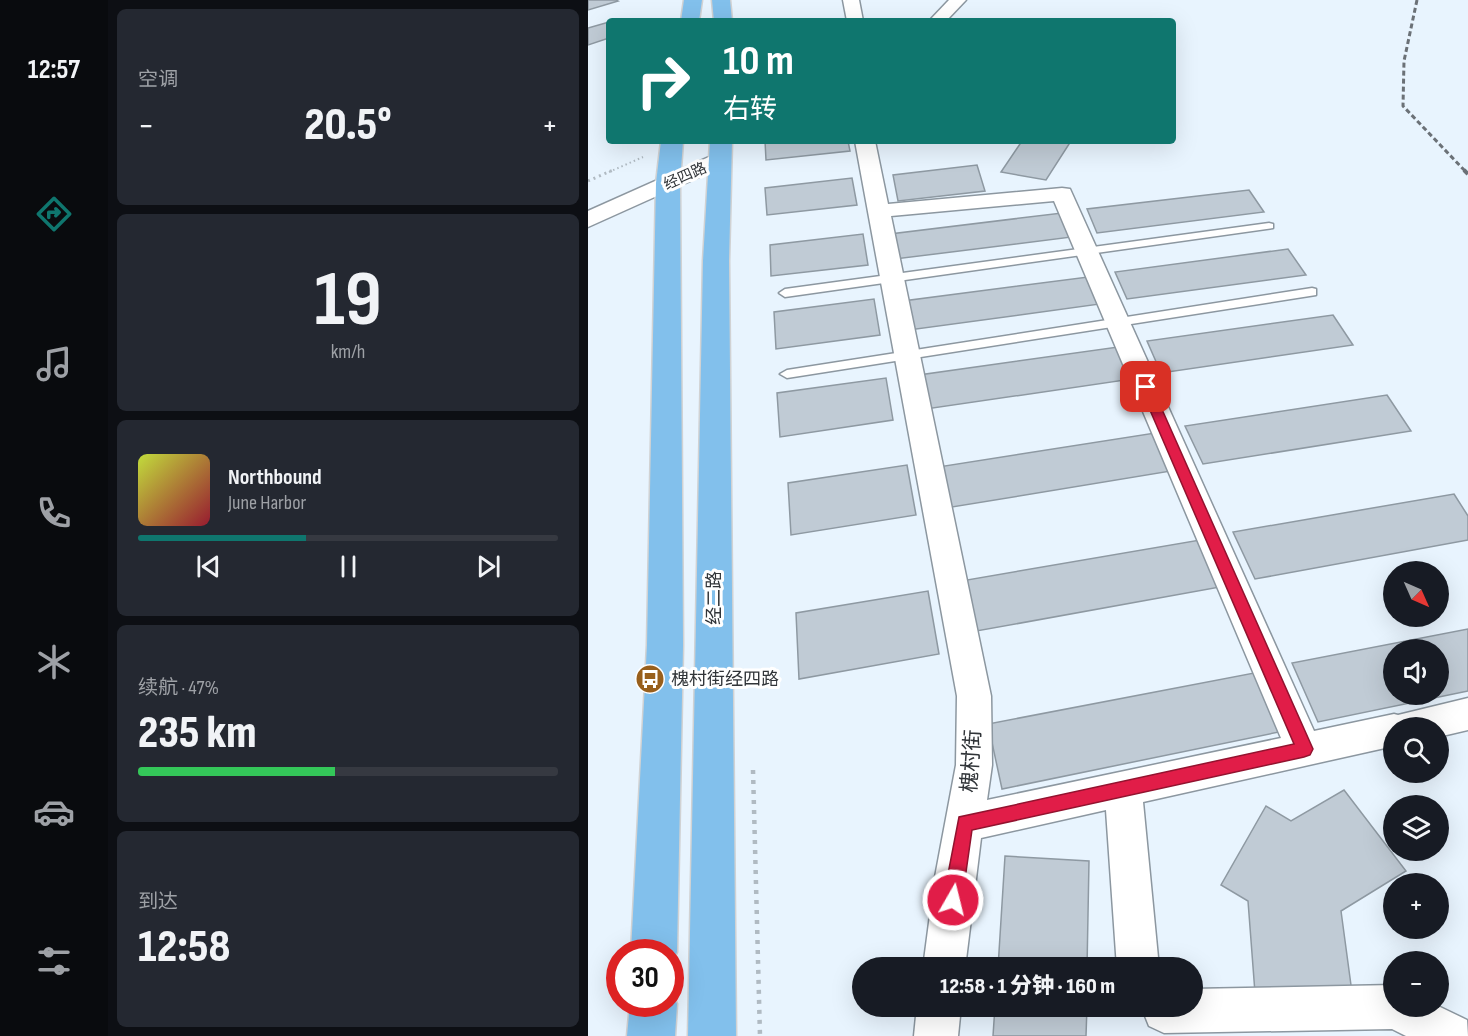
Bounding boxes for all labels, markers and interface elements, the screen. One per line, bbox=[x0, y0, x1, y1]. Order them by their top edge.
text: 10 m bbox=[723, 36, 794, 87]
icon: right bbox=[624, 42, 702, 120]
text: 12:57 bbox=[28, 54, 80, 86]
text: 空调 bbox=[138, 68, 178, 92]
text: 右转 bbox=[723, 94, 777, 126]
text: 20.5° bbox=[304, 98, 392, 153]
text: − bbox=[138, 106, 154, 146]
text: + bbox=[542, 106, 558, 146]
street label: 经四路 bbox=[661, 159, 710, 194]
icon: directions bbox=[33, 193, 75, 235]
text: 19 bbox=[314, 254, 382, 347]
text: km/h bbox=[331, 340, 365, 364]
icon: music bbox=[33, 343, 75, 385]
pin bbox=[1120, 361, 1171, 412]
icon: arrive bbox=[1129, 370, 1162, 403]
text: Northbound bbox=[228, 464, 322, 491]
text: June Harbor bbox=[228, 491, 306, 515]
icon: phone bbox=[33, 492, 75, 534]
icon: previous bbox=[192, 550, 225, 583]
icon: pause bbox=[332, 550, 365, 583]
icon: next bbox=[472, 550, 505, 583]
north arrow bbox=[1383, 561, 1449, 627]
map controls bbox=[1383, 561, 1449, 1017]
street label: 经二路 bbox=[704, 571, 725, 625]
button: sound bbox=[1383, 639, 1449, 705]
icon: climate bbox=[33, 641, 75, 683]
bus stop icon: 槐村街经四路 bbox=[634, 663, 666, 695]
place label: 槐村街经四路 bbox=[671, 669, 779, 690]
text: 续航 · 47% bbox=[138, 676, 219, 700]
text: 235 km bbox=[138, 706, 257, 761]
button: search bbox=[1383, 717, 1449, 783]
street label: 槐村街 bbox=[957, 729, 986, 793]
icon: car bbox=[33, 791, 75, 833]
button: layers bbox=[1383, 795, 1449, 861]
position arrow bbox=[921, 868, 985, 932]
button: + bbox=[1383, 873, 1449, 939]
text: 到达 bbox=[138, 890, 178, 914]
text: 12:58 bbox=[138, 920, 230, 975]
speed limit sign: 30 bbox=[606, 939, 684, 1017]
icon: filters bbox=[33, 940, 75, 982]
button: − bbox=[1383, 951, 1449, 1017]
text: 12:58 · 1 分钟 · 160 m bbox=[940, 973, 1115, 1000]

